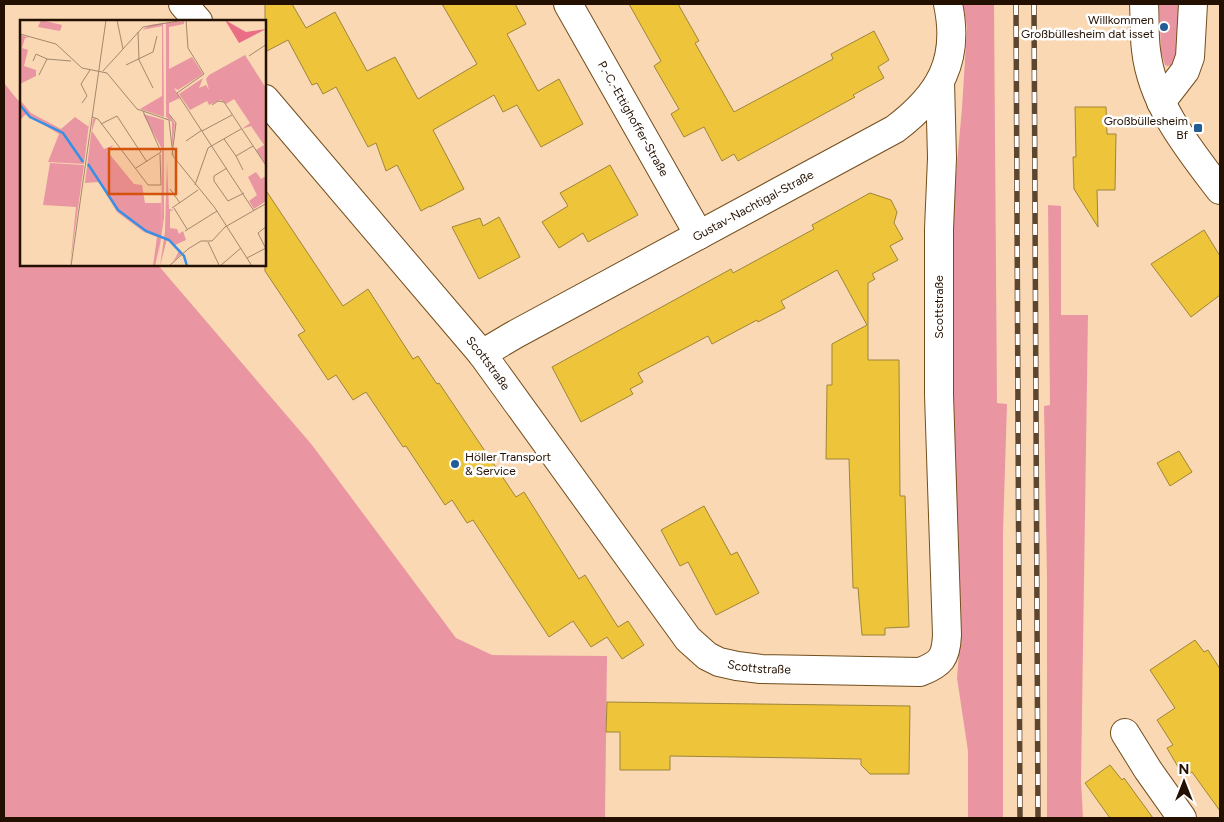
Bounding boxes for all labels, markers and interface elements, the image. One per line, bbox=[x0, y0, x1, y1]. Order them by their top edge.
place label: Willkommen Großbüllesheim dat isset bbox=[1021, 13, 1154, 41]
inset map bbox=[20, 20, 266, 266]
marker: Willkommen Großbüllesheim dat isset bbox=[1158, 21, 1170, 33]
street label: P.-C.-Ettighoffer-Straße bbox=[595, 59, 672, 179]
place label: Großbüllesheim Bf bbox=[1104, 114, 1189, 142]
marker: Großbüllesheim Bf bbox=[1192, 122, 1204, 134]
street label: Gustav-Nachtigal-Straße bbox=[690, 167, 816, 244]
street label: Scottstraße bbox=[932, 275, 946, 339]
street label: Scottstraße bbox=[463, 334, 513, 393]
place label: Höller Transport & Service bbox=[465, 450, 551, 478]
marker: Höller Transport & Service bbox=[449, 458, 461, 470]
street label: Scottstraße bbox=[726, 657, 791, 677]
north arrow bbox=[1159, 757, 1209, 807]
text: N bbox=[1179, 761, 1189, 778]

